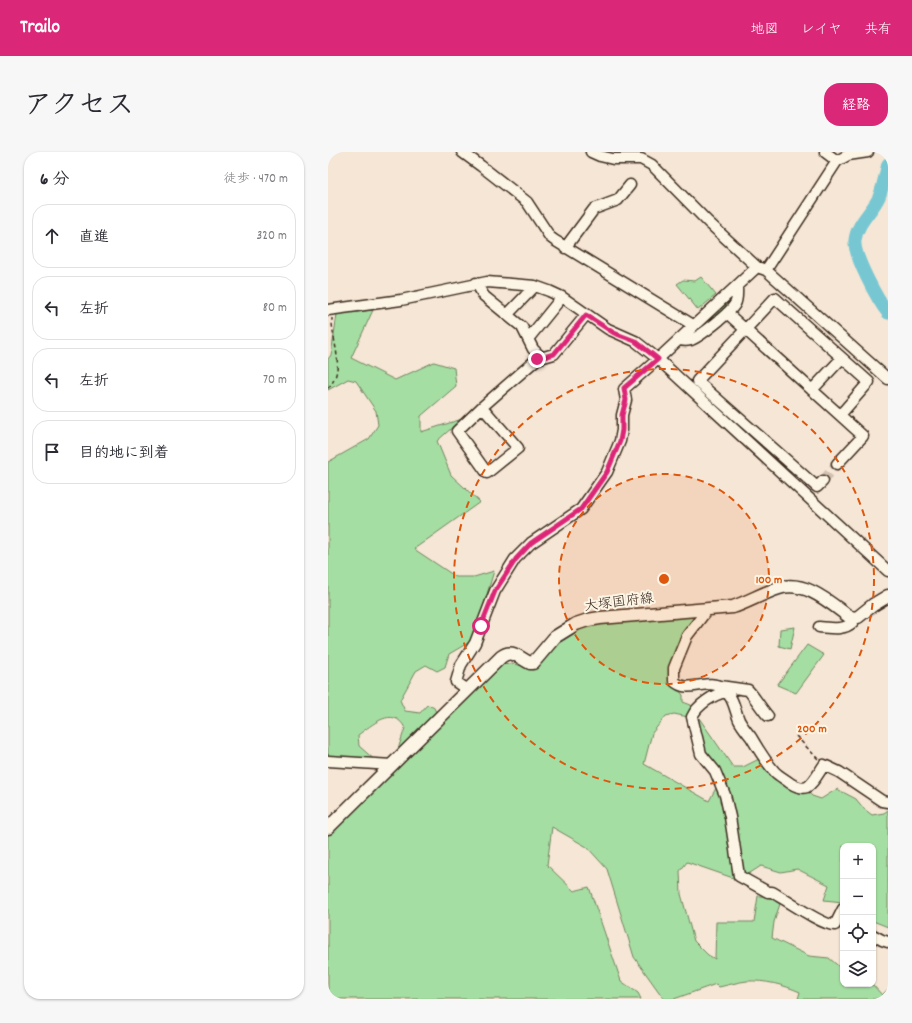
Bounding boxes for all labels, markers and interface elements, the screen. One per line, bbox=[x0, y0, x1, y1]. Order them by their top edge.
text: Trailo bbox=[20, 15, 60, 42]
text: 地図 bbox=[751, 20, 779, 40]
text: レイヤ bbox=[801, 20, 842, 40]
text: 共有 bbox=[864, 20, 892, 40]
button: 経路 bbox=[824, 83, 888, 126]
text: アクセス bbox=[24, 88, 134, 128]
text: 6 分 bbox=[40, 169, 69, 193]
text: 徒歩 · 470 m bbox=[224, 170, 288, 189]
icon: ahead bbox=[41, 225, 63, 247]
text: 直進 bbox=[79, 227, 109, 249]
text: 320 m bbox=[257, 227, 287, 246]
icon: left bbox=[41, 297, 63, 319]
text: 左折 bbox=[79, 299, 109, 321]
text: 80 m bbox=[263, 299, 287, 318]
route end bbox=[528, 350, 546, 368]
icon: left bbox=[41, 369, 63, 391]
text: 左折 bbox=[79, 371, 109, 393]
text: 70 m bbox=[263, 371, 287, 390]
icon: arrive bbox=[41, 441, 63, 463]
text: 目的地に到着 bbox=[79, 443, 169, 465]
centre of rings bbox=[657, 572, 671, 586]
text: 100 m bbox=[756, 572, 782, 589]
street label: 大塚国府線 bbox=[583, 589, 655, 617]
route start bbox=[472, 617, 490, 635]
text: 200 m bbox=[797, 721, 827, 738]
map controls bbox=[840, 843, 876, 987]
button: + bbox=[840, 843, 876, 879]
button: − bbox=[840, 879, 876, 915]
button: locate bbox=[840, 915, 876, 951]
button: layers bbox=[840, 951, 876, 987]

